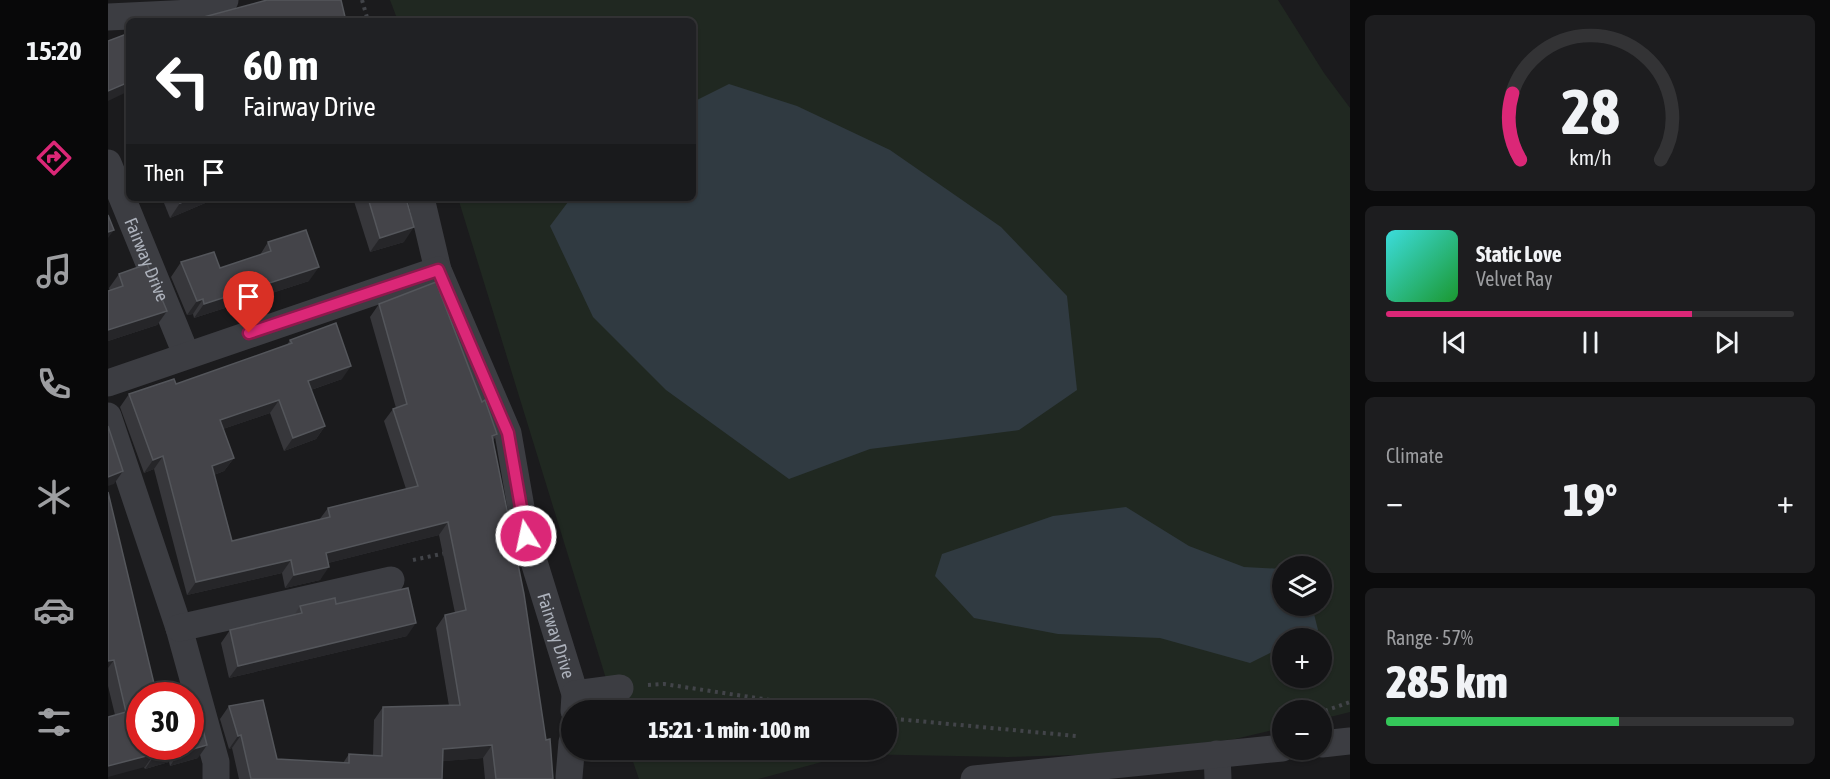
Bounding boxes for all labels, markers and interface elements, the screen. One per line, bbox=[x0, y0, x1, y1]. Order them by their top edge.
text: 15:20 bbox=[26, 35, 82, 66]
text: 60 m bbox=[243, 41, 318, 89]
icon: left bbox=[144, 42, 222, 120]
text: 28 bbox=[1561, 76, 1619, 147]
text: Fairway Drive bbox=[243, 91, 376, 122]
icon: directions bbox=[33, 137, 75, 179]
text: km/h bbox=[1569, 145, 1611, 170]
icon: arrive bbox=[197, 156, 230, 189]
text: Then bbox=[144, 160, 185, 186]
street label: Fairway Drive bbox=[121, 214, 174, 304]
text: Static Love bbox=[1476, 241, 1562, 267]
icon: music bbox=[33, 250, 75, 292]
text: Velvet Ray bbox=[1476, 267, 1553, 290]
pin bbox=[223, 271, 274, 333]
icon: arrive bbox=[232, 280, 265, 313]
icon: previous bbox=[1438, 326, 1471, 359]
icon: pause bbox=[1574, 326, 1607, 359]
icon: next bbox=[1710, 326, 1743, 359]
icon: phone bbox=[33, 363, 75, 405]
text: Climate bbox=[1386, 444, 1443, 467]
text: 19° bbox=[1563, 474, 1617, 526]
icon: climate bbox=[33, 476, 75, 518]
text: − bbox=[1386, 482, 1403, 520]
text: + bbox=[1777, 482, 1794, 520]
position arrow bbox=[494, 504, 558, 568]
map controls bbox=[1272, 556, 1332, 760]
button: layers bbox=[1272, 556, 1332, 616]
icon: car bbox=[33, 589, 75, 631]
street label: Fairway Drive bbox=[534, 590, 580, 681]
text: Range · 57% bbox=[1386, 626, 1473, 649]
button: + bbox=[1272, 628, 1332, 688]
text: 285 km bbox=[1386, 656, 1508, 708]
speed limit sign: 30 bbox=[126, 682, 204, 760]
button: − bbox=[1272, 700, 1332, 760]
icon: filters bbox=[33, 701, 75, 743]
text: 15:21 · 1 min · 100 m bbox=[648, 717, 810, 743]

